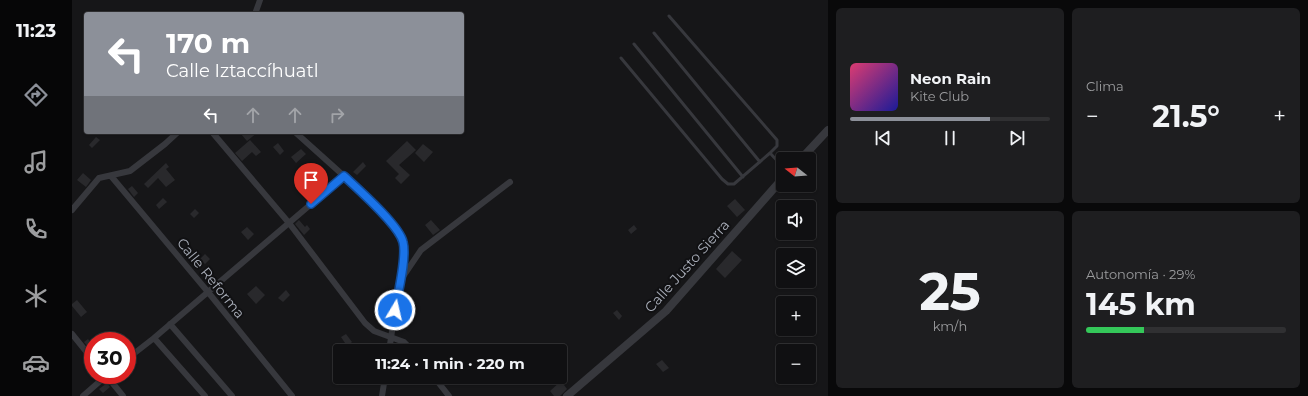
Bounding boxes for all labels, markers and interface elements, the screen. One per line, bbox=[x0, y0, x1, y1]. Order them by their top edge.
text: 11:23 bbox=[16, 20, 56, 42]
text: 170 m bbox=[166, 26, 250, 60]
icon: left bbox=[100, 28, 152, 80]
text: Calle Iztaccíhuatl bbox=[166, 60, 319, 82]
text: Neon Rain bbox=[910, 69, 991, 88]
text: Clima bbox=[1086, 78, 1124, 94]
icon: directions bbox=[22, 81, 50, 109]
text: Kite Club bbox=[910, 88, 969, 104]
text: 21.5° bbox=[1152, 98, 1220, 135]
text: − bbox=[1086, 103, 1099, 130]
text: + bbox=[1273, 103, 1286, 130]
icon: left bbox=[200, 104, 222, 126]
icon: ahead bbox=[242, 104, 264, 126]
icon: ahead bbox=[284, 104, 306, 126]
icon: right bbox=[326, 104, 348, 126]
icon: previous bbox=[872, 127, 894, 149]
icon: pause bbox=[939, 127, 961, 149]
icon: next bbox=[1006, 127, 1028, 149]
icon: music bbox=[22, 148, 50, 176]
north arrow bbox=[776, 152, 816, 192]
map controls bbox=[776, 152, 816, 384]
pin bbox=[294, 163, 328, 204]
icon: arrive bbox=[300, 169, 322, 191]
button: sound bbox=[776, 200, 816, 240]
icon: phone bbox=[22, 215, 50, 243]
street label: Calle Justo Sierra bbox=[641, 216, 733, 316]
street label: Calle Reforma bbox=[173, 234, 249, 322]
button: layers bbox=[776, 248, 816, 288]
text: 25 bbox=[919, 260, 981, 323]
text: Autonomía · 29% bbox=[1086, 266, 1195, 282]
icon: climate bbox=[22, 282, 50, 310]
text: 145 km bbox=[1086, 286, 1196, 323]
position arrow bbox=[374, 289, 416, 331]
button: + bbox=[776, 296, 816, 336]
text: km/h bbox=[933, 318, 967, 334]
speed limit sign: 30 bbox=[84, 332, 136, 384]
button: − bbox=[776, 344, 816, 384]
icon: car bbox=[22, 349, 50, 377]
text: 11:24 · 1 min · 220 m bbox=[375, 354, 525, 373]

